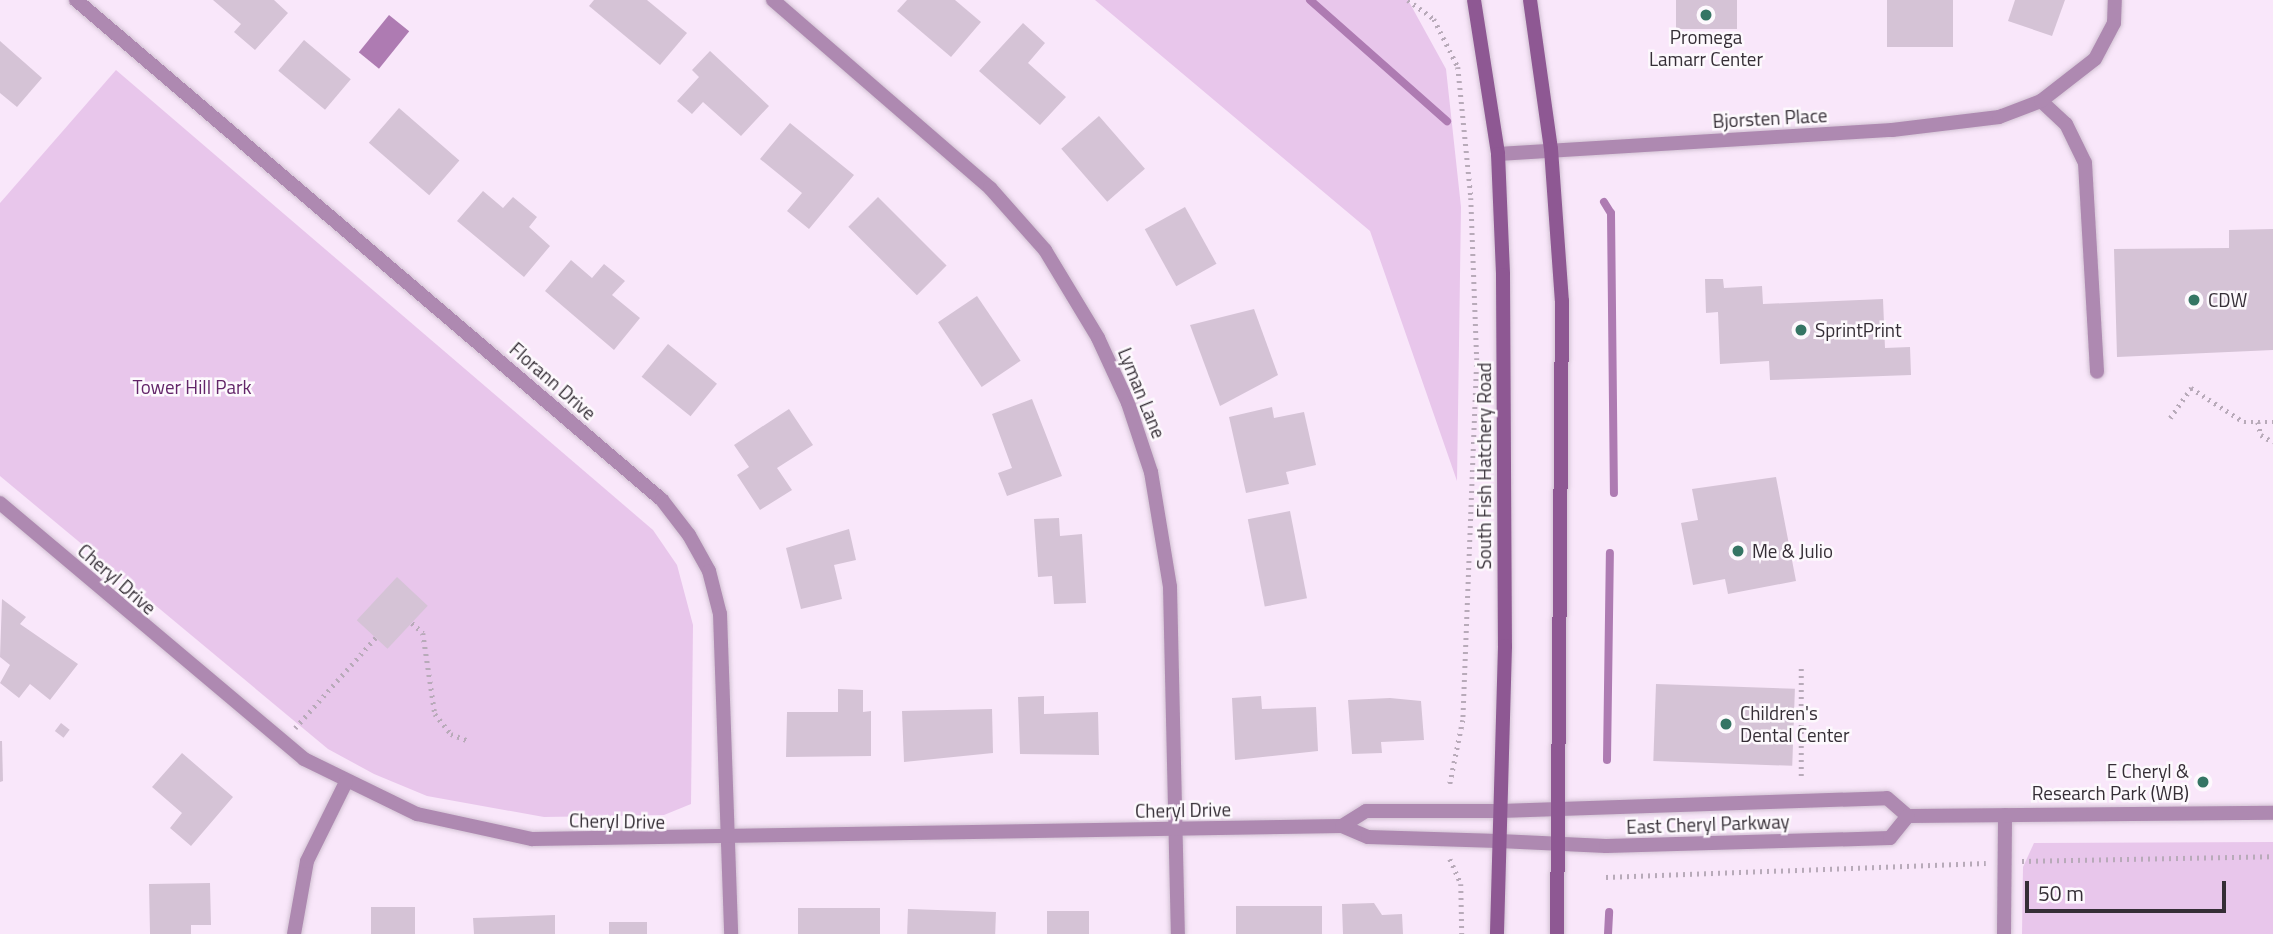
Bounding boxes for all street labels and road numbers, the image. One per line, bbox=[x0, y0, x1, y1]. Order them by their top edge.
street label: Bjorsten Place bbox=[1712, 104, 1828, 132]
street label: Florann Drive bbox=[505, 337, 601, 425]
street label: Lyman Lane bbox=[1114, 344, 1170, 442]
street label: South Fish Hatchery Road bbox=[1473, 362, 1495, 570]
street label: Cheryl Drive bbox=[73, 539, 161, 619]
street label: Cheryl Drive bbox=[1135, 798, 1231, 822]
street label: Cheryl Drive bbox=[569, 809, 665, 833]
street label: East Cheryl Parkway bbox=[1626, 810, 1790, 838]

